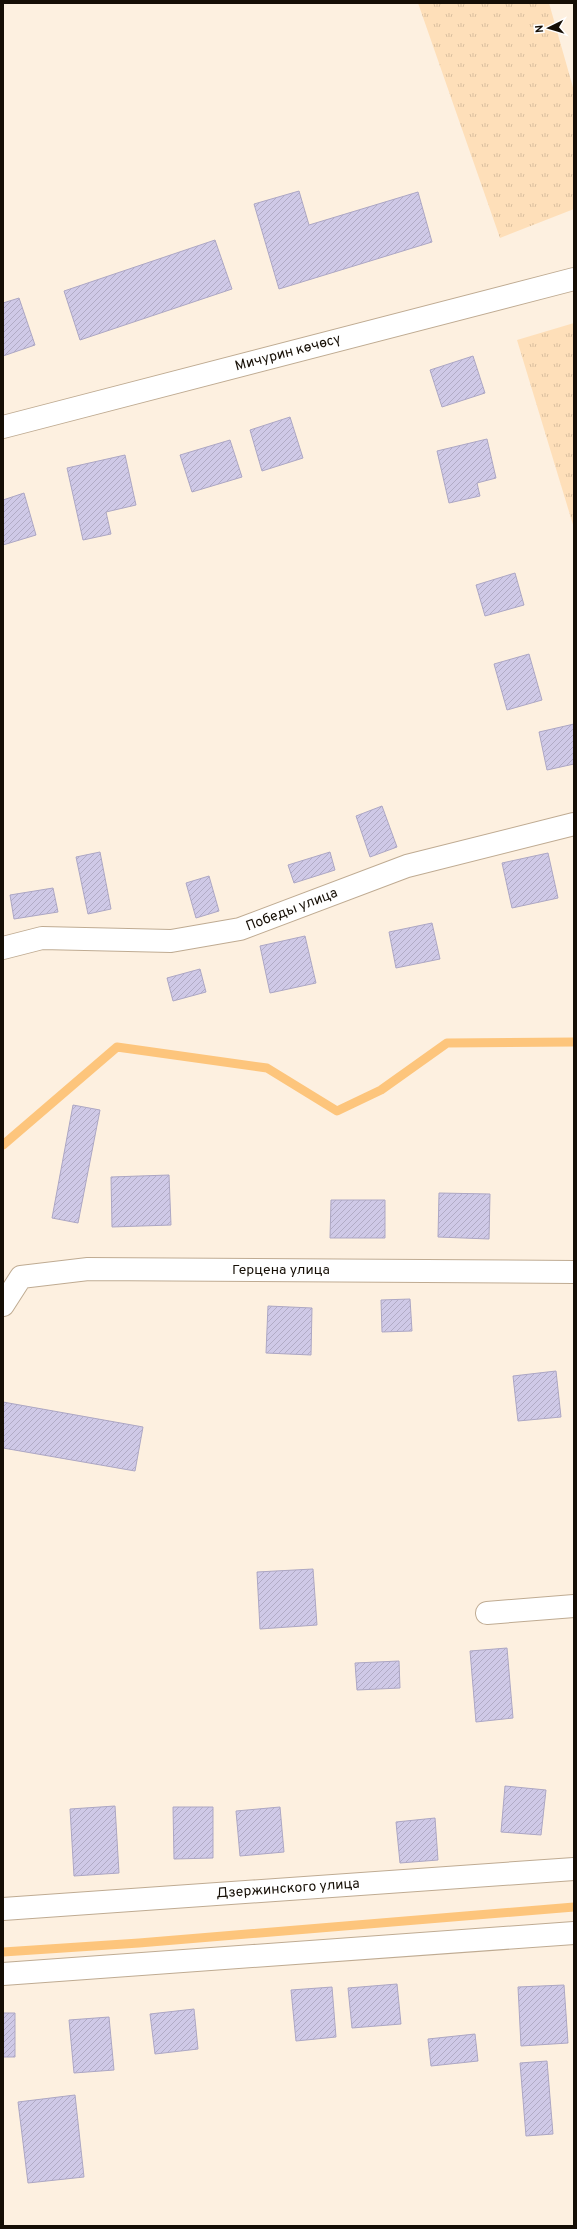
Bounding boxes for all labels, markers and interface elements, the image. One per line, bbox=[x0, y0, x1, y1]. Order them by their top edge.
north arrow bbox=[529, 8, 569, 48]
text: N bbox=[533, 24, 547, 33]
street label: Мичурин көчөсү bbox=[233, 331, 343, 375]
street label: Победы улица bbox=[244, 885, 340, 935]
street label: Герцена улица bbox=[232, 1262, 330, 1279]
street label: Дзержинского улица bbox=[216, 1876, 360, 1902]

